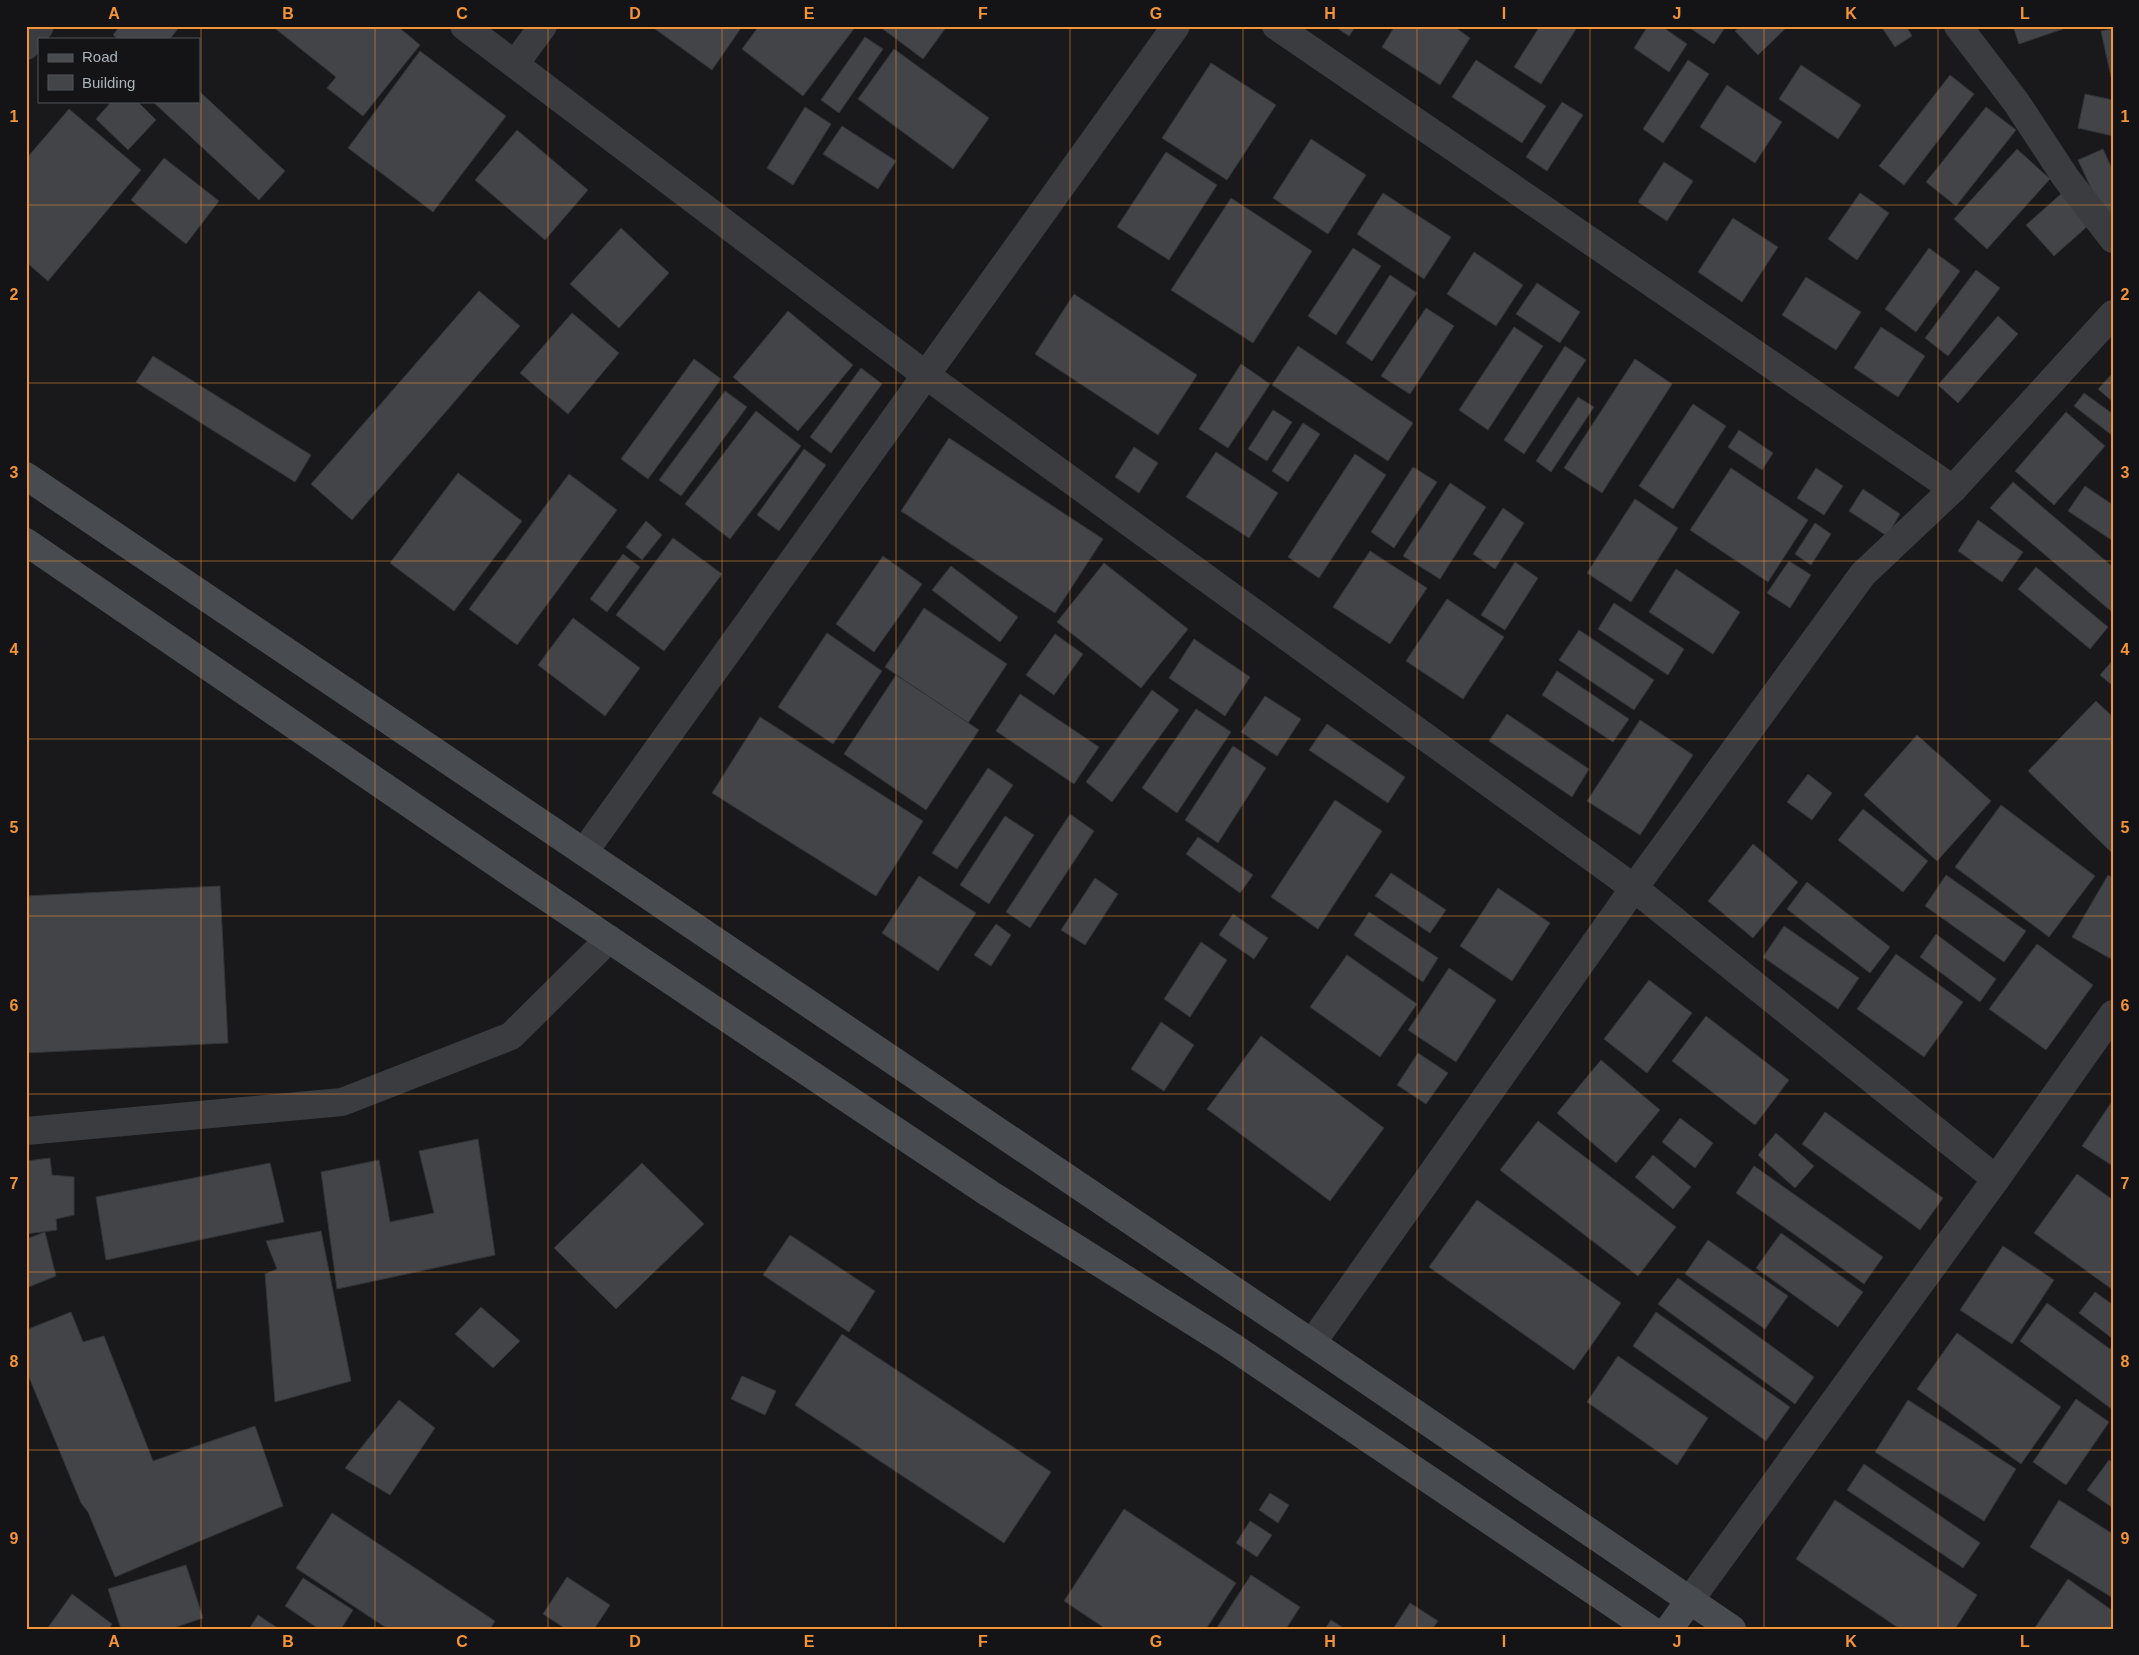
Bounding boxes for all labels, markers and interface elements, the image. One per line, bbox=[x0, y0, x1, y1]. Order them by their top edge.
text: A bbox=[108, 5, 120, 22]
text: B bbox=[282, 5, 294, 22]
text: C bbox=[456, 5, 468, 22]
text: D bbox=[629, 5, 641, 22]
text: E bbox=[804, 5, 815, 22]
text: F bbox=[978, 5, 988, 22]
text: G bbox=[1150, 5, 1162, 22]
text: H bbox=[1324, 5, 1336, 22]
text: I bbox=[1502, 5, 1506, 22]
text: J bbox=[1673, 5, 1681, 22]
text: K bbox=[1845, 5, 1857, 22]
text: L bbox=[2020, 5, 2030, 22]
legend bbox=[38, 38, 200, 102]
text: Road bbox=[82, 48, 118, 65]
text: Building bbox=[82, 74, 135, 91]
text: 1 bbox=[10, 108, 19, 125]
text: 1 bbox=[2121, 108, 2130, 125]
text: 2 bbox=[10, 286, 19, 303]
text: 2 bbox=[2121, 286, 2130, 303]
text: 3 bbox=[10, 464, 19, 481]
text: 3 bbox=[2121, 464, 2130, 481]
text: 4 bbox=[10, 641, 19, 658]
text: 4 bbox=[2121, 641, 2130, 658]
text: 5 bbox=[10, 819, 19, 836]
text: 5 bbox=[2121, 819, 2130, 836]
text: 6 bbox=[10, 997, 19, 1014]
text: 6 bbox=[2121, 997, 2130, 1014]
text: 7 bbox=[10, 1175, 19, 1192]
text: 7 bbox=[2121, 1175, 2130, 1192]
text: 8 bbox=[10, 1353, 19, 1370]
text: 8 bbox=[2121, 1353, 2130, 1370]
text: 9 bbox=[10, 1530, 19, 1547]
text: 9 bbox=[2121, 1530, 2130, 1547]
text: A bbox=[108, 1633, 120, 1650]
text: B bbox=[282, 1633, 294, 1650]
text: C bbox=[456, 1633, 468, 1650]
text: D bbox=[629, 1633, 641, 1650]
text: E bbox=[804, 1633, 815, 1650]
text: F bbox=[978, 1633, 988, 1650]
text: G bbox=[1150, 1633, 1162, 1650]
text: H bbox=[1324, 1633, 1336, 1650]
text: I bbox=[1502, 1633, 1506, 1650]
text: J bbox=[1673, 1633, 1681, 1650]
text: K bbox=[1845, 1633, 1857, 1650]
text: L bbox=[2020, 1633, 2030, 1650]

